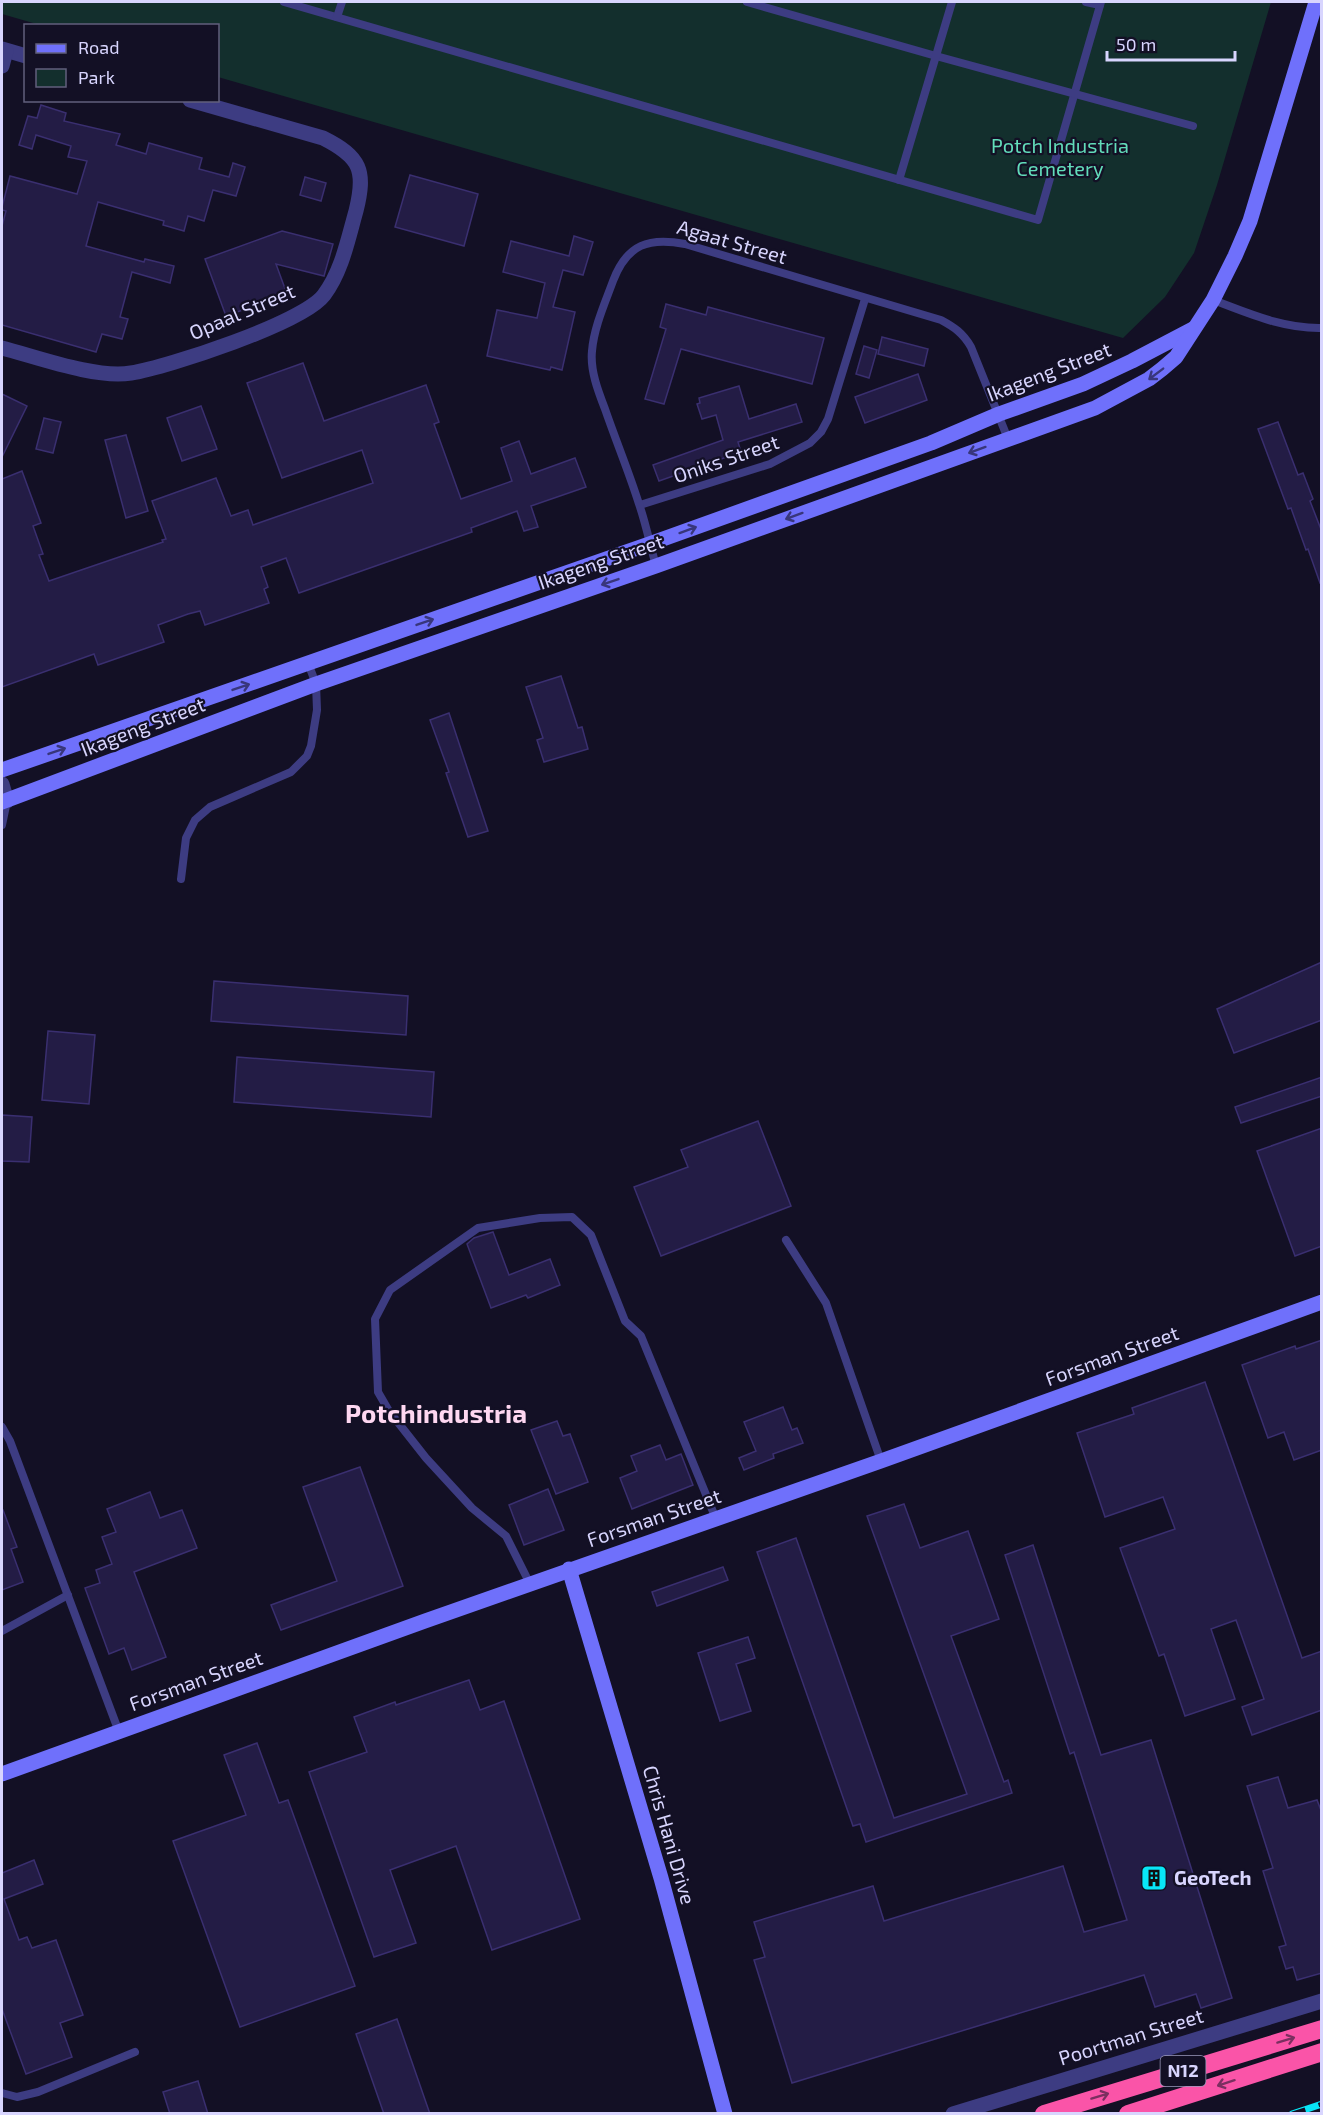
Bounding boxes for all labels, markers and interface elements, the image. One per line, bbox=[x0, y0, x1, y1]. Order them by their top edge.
legend bbox=[24, 24, 219, 102]
scale bar bbox=[1107, 24, 1234, 62]
text: 50 m bbox=[1116, 33, 1156, 55]
text: Road bbox=[78, 36, 119, 58]
text: Park bbox=[78, 66, 115, 88]
park label: Potch Industria Cemetery bbox=[991, 133, 1129, 180]
street label: Agaat Street bbox=[675, 214, 790, 268]
street label: Opaal Street bbox=[185, 278, 298, 344]
street label: Ikageng Street bbox=[983, 336, 1114, 406]
one-way arrow bbox=[1148, 367, 1164, 380]
street label: Oniks Street bbox=[670, 429, 782, 487]
one-way arrow bbox=[968, 445, 987, 456]
one-way arrow bbox=[785, 511, 804, 522]
one-way arrow bbox=[678, 523, 697, 534]
street label: Ikageng Street bbox=[535, 528, 667, 594]
one-way arrow bbox=[601, 577, 620, 588]
one-way arrow bbox=[415, 616, 434, 627]
one-way arrow bbox=[231, 680, 250, 691]
street label: Ikageng Street bbox=[77, 691, 208, 761]
one-way arrow bbox=[47, 744, 66, 755]
street label: Forsman Street bbox=[1042, 1320, 1182, 1390]
district label: Potchindustria bbox=[345, 1397, 527, 1428]
street label: Forsman Street bbox=[584, 1483, 724, 1551]
street label: Forsman Street bbox=[126, 1645, 266, 1715]
street label: Chris Hani Drive bbox=[639, 1762, 701, 1907]
building icon: GeoTech bbox=[1139, 1863, 1169, 1893]
place label: GeoTech bbox=[1174, 1865, 1252, 1889]
street label: Poortman Street bbox=[1055, 2003, 1206, 2069]
one-way arrow bbox=[1276, 2034, 1295, 2045]
road number: N12 bbox=[1160, 2056, 1206, 2086]
one-way arrow bbox=[1217, 2078, 1236, 2089]
one-way arrow bbox=[1090, 2090, 1109, 2101]

